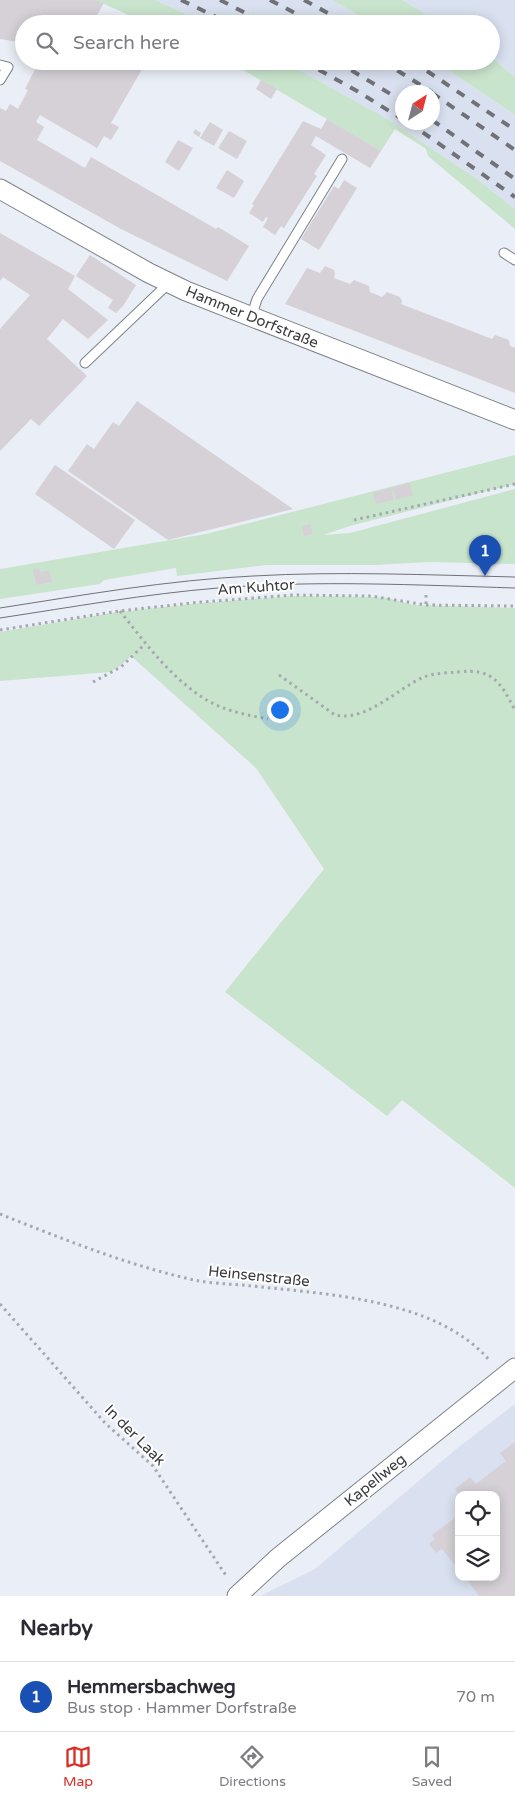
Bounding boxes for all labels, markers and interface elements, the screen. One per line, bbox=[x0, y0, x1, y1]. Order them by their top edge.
search box bbox=[15, 15, 500, 70]
icon: search bbox=[33, 29, 61, 57]
text: Search here bbox=[73, 32, 180, 54]
north arrow bbox=[395, 85, 440, 130]
street label: Hammer Dorfstraße bbox=[183, 282, 321, 352]
pin: 1 bbox=[469, 535, 501, 576]
street label: Am Kuhtor bbox=[217, 575, 295, 599]
your location bbox=[267, 697, 293, 723]
street label: Heinsenstraße bbox=[207, 1262, 311, 1290]
street label: In der Laak bbox=[101, 1401, 169, 1469]
street label: Kapellweg bbox=[341, 1450, 409, 1510]
map controls bbox=[455, 1491, 500, 1581]
button: locate bbox=[455, 1491, 500, 1536]
button: layers bbox=[455, 1536, 500, 1581]
text: Nearby bbox=[20, 1616, 93, 1641]
text: Hemmersbachweg bbox=[67, 1676, 236, 1698]
text: 1 bbox=[31, 1687, 41, 1707]
text: 70 m bbox=[456, 1687, 495, 1707]
text: Bus stop · Hammer Dorfstraße bbox=[67, 1698, 297, 1718]
tab: Map bbox=[63, 1743, 93, 1790]
tab: Directions bbox=[219, 1743, 286, 1790]
tab: Saved bbox=[412, 1743, 452, 1790]

